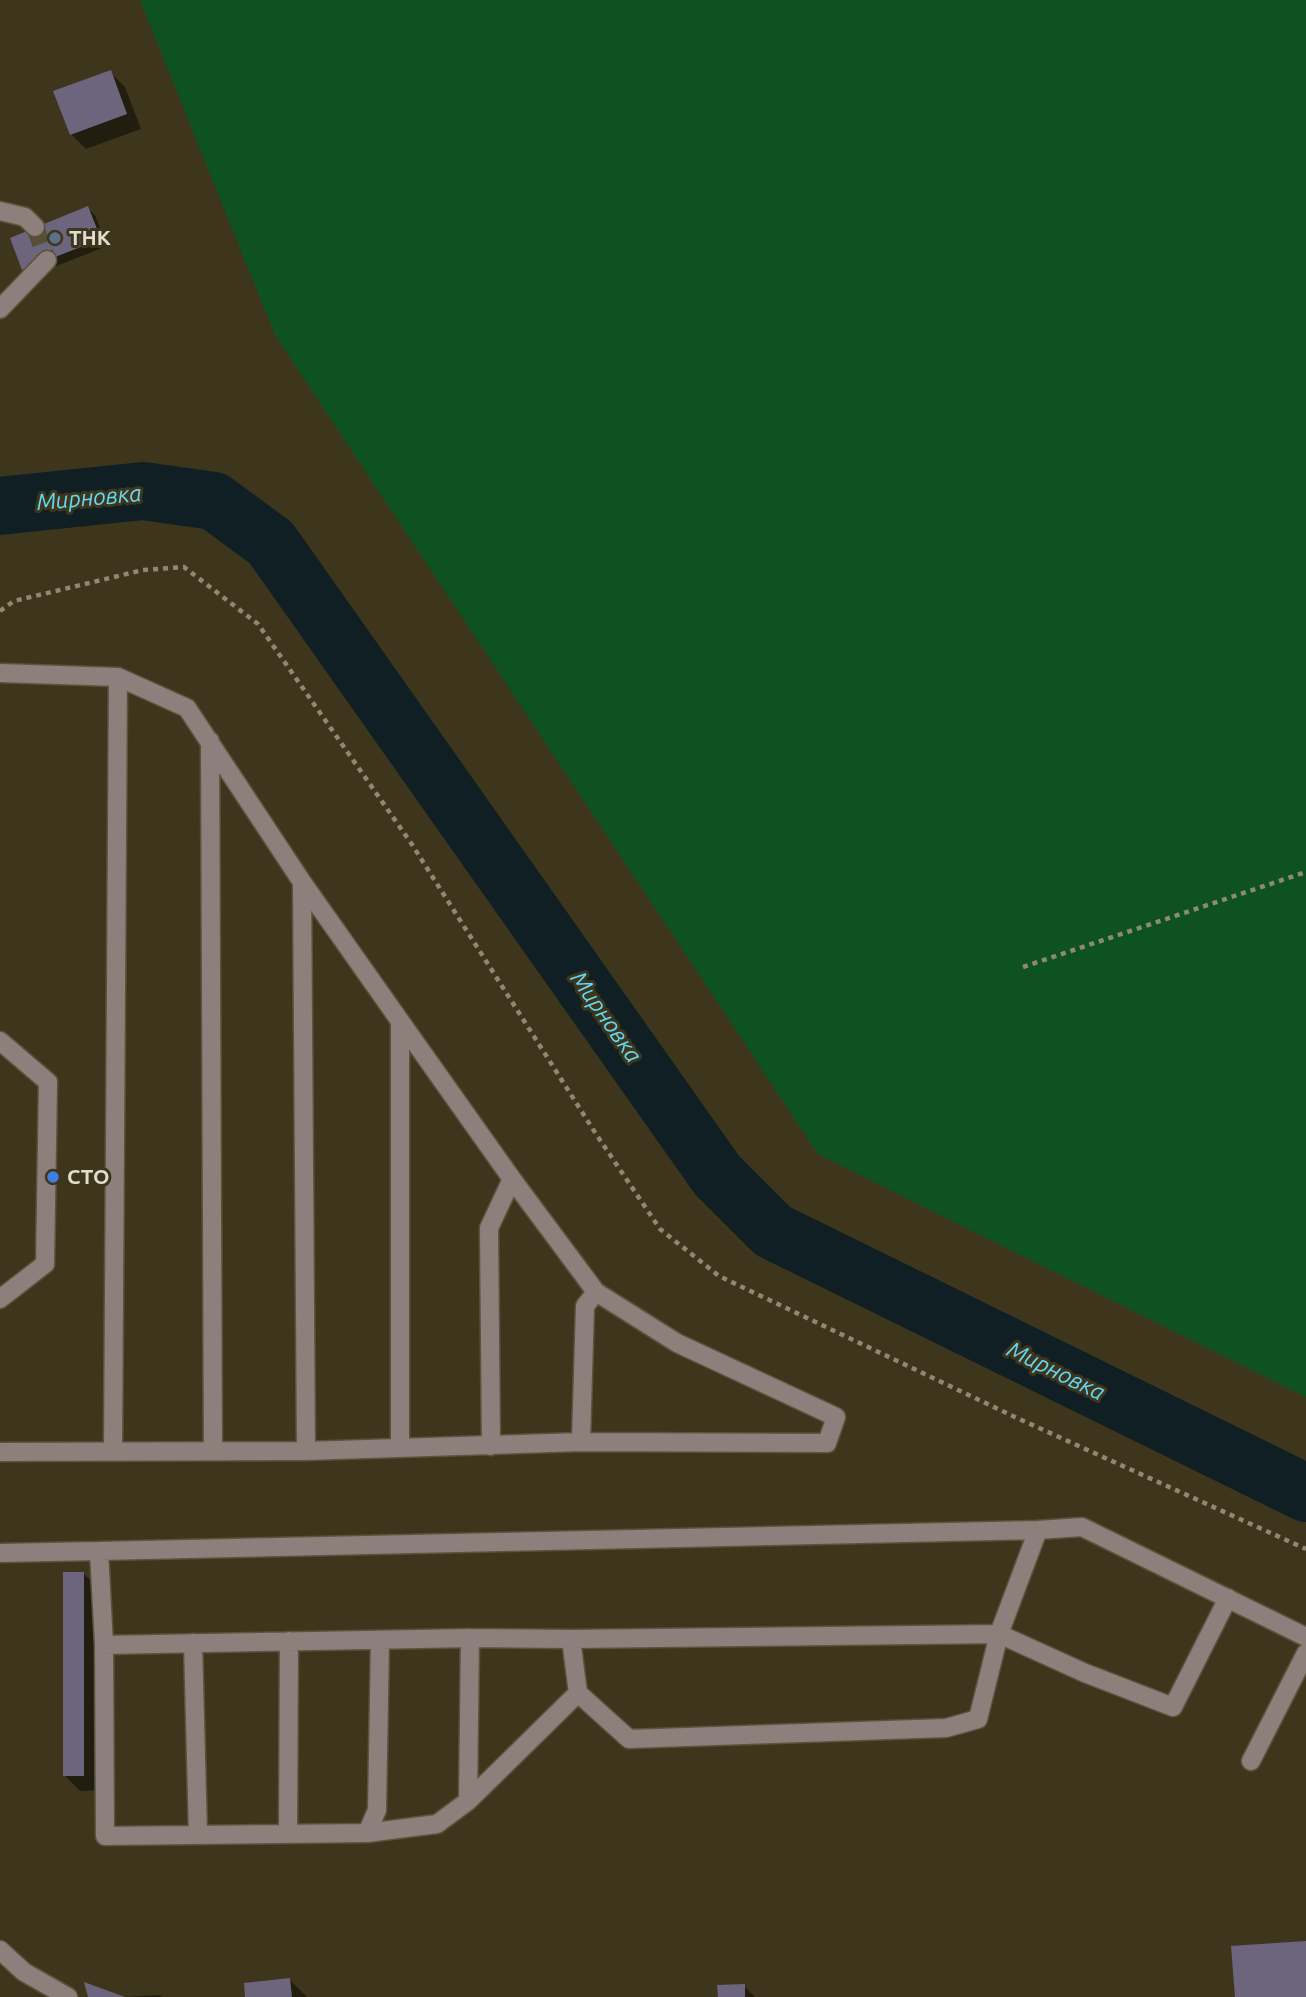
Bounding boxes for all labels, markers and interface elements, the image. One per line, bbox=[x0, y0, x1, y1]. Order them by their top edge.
place label: ТНК bbox=[69, 225, 111, 251]
marker: ТНК bbox=[47, 230, 63, 246]
water label: Мирновка bbox=[35, 480, 143, 516]
water label: Мирновка bbox=[564, 966, 648, 1068]
place label: СТО bbox=[67, 1164, 110, 1190]
marker: СТО bbox=[45, 1169, 61, 1185]
water label: Мирновка bbox=[1003, 1336, 1109, 1406]

